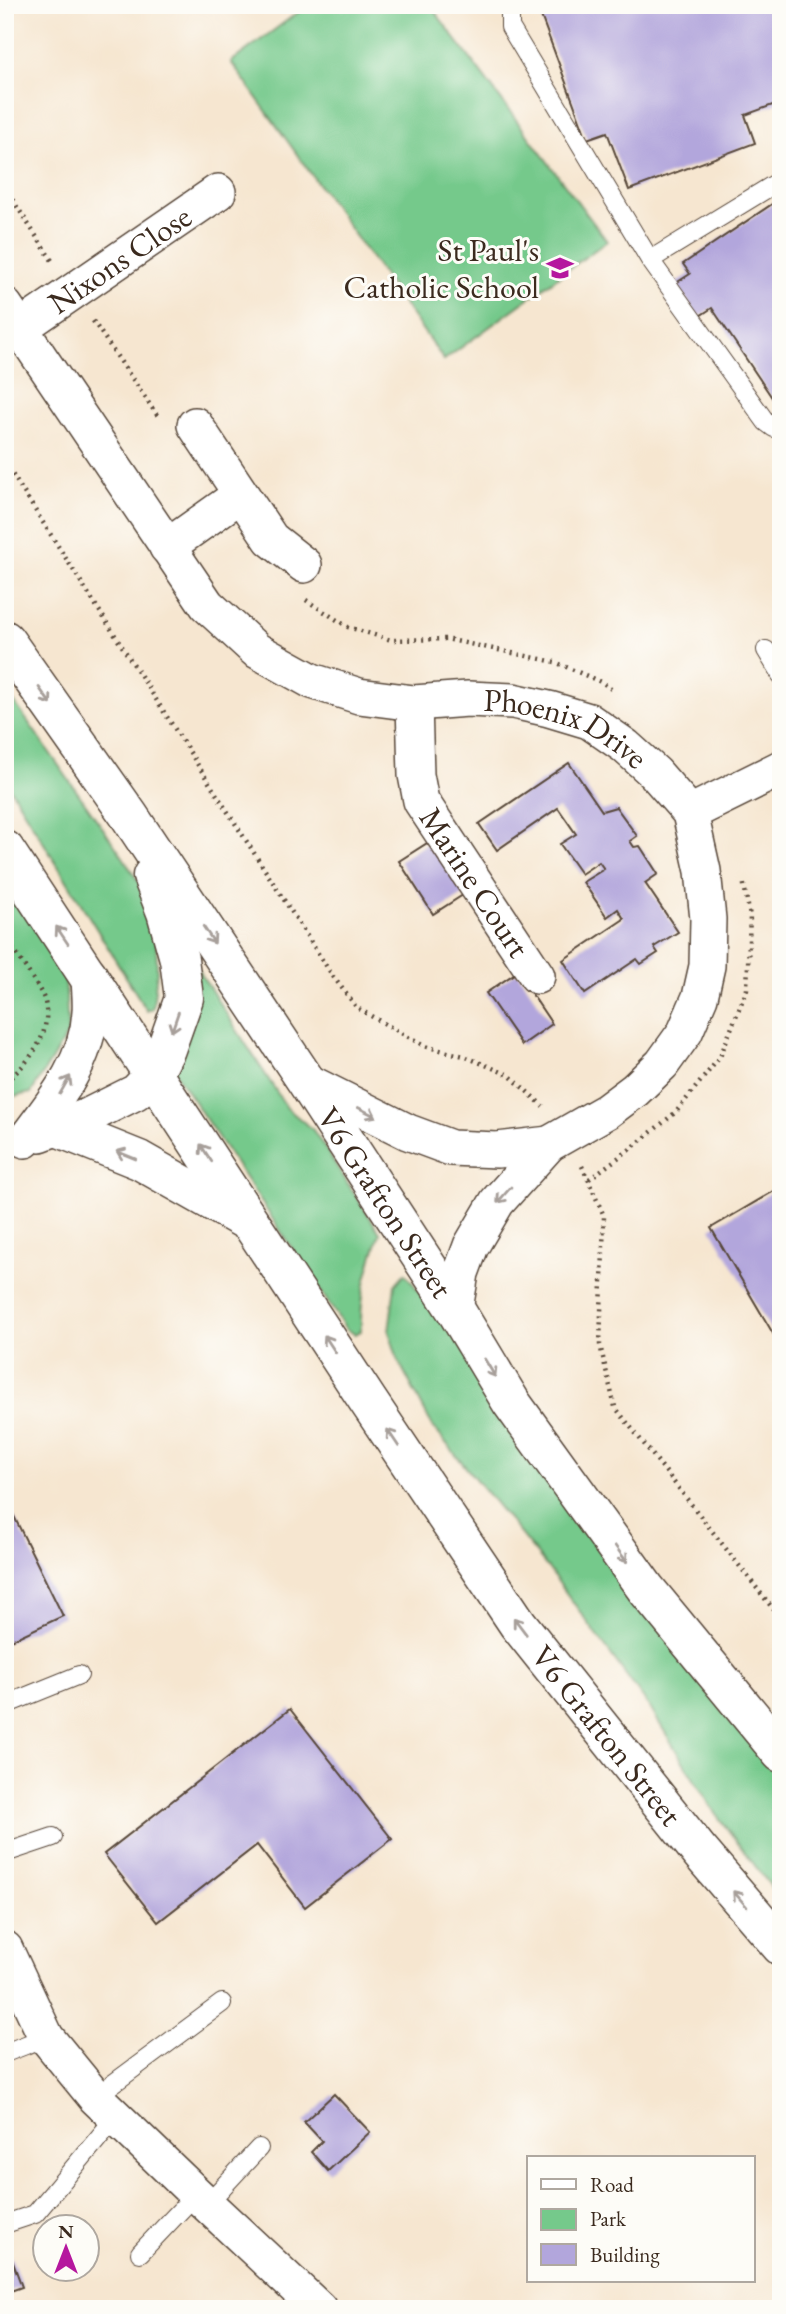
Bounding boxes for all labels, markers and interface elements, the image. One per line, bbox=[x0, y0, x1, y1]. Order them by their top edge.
street label: Nixons Close bbox=[40, 196, 200, 323]
place label: St Paul's Catholic School bbox=[343, 229, 539, 308]
school or university icon: St Paul's Catholic School bbox=[545, 253, 575, 283]
street label: Phoenix Drive bbox=[483, 679, 657, 778]
one-way arrow bbox=[38, 686, 52, 705]
street label: Marine Court bbox=[410, 799, 540, 965]
one-way arrow bbox=[202, 925, 216, 944]
one-way arrow bbox=[55, 926, 69, 945]
one-way arrow bbox=[168, 1011, 180, 1033]
one-way arrow bbox=[59, 1075, 72, 1096]
street label: V6 Grafton Street bbox=[308, 1099, 463, 1306]
one-way arrow bbox=[356, 1105, 377, 1119]
one-way arrow bbox=[198, 1144, 212, 1164]
one-way arrow bbox=[116, 1147, 137, 1160]
one-way arrow bbox=[496, 1186, 512, 1204]
one-way arrow bbox=[323, 1335, 338, 1354]
one-way arrow bbox=[484, 1357, 498, 1377]
one-way arrow bbox=[385, 1428, 399, 1448]
one-way arrow bbox=[613, 1544, 628, 1563]
one-way arrow bbox=[512, 1617, 527, 1636]
street label: V6 Grafton Street bbox=[522, 1636, 692, 1834]
one-way arrow bbox=[732, 1890, 748, 1908]
legend bbox=[527, 2156, 754, 2282]
text: Road bbox=[590, 2171, 634, 2198]
text: Park bbox=[590, 2205, 627, 2232]
north arrow bbox=[32, 2212, 102, 2282]
text: N bbox=[58, 2219, 74, 2244]
text: Building bbox=[590, 2241, 660, 2268]

